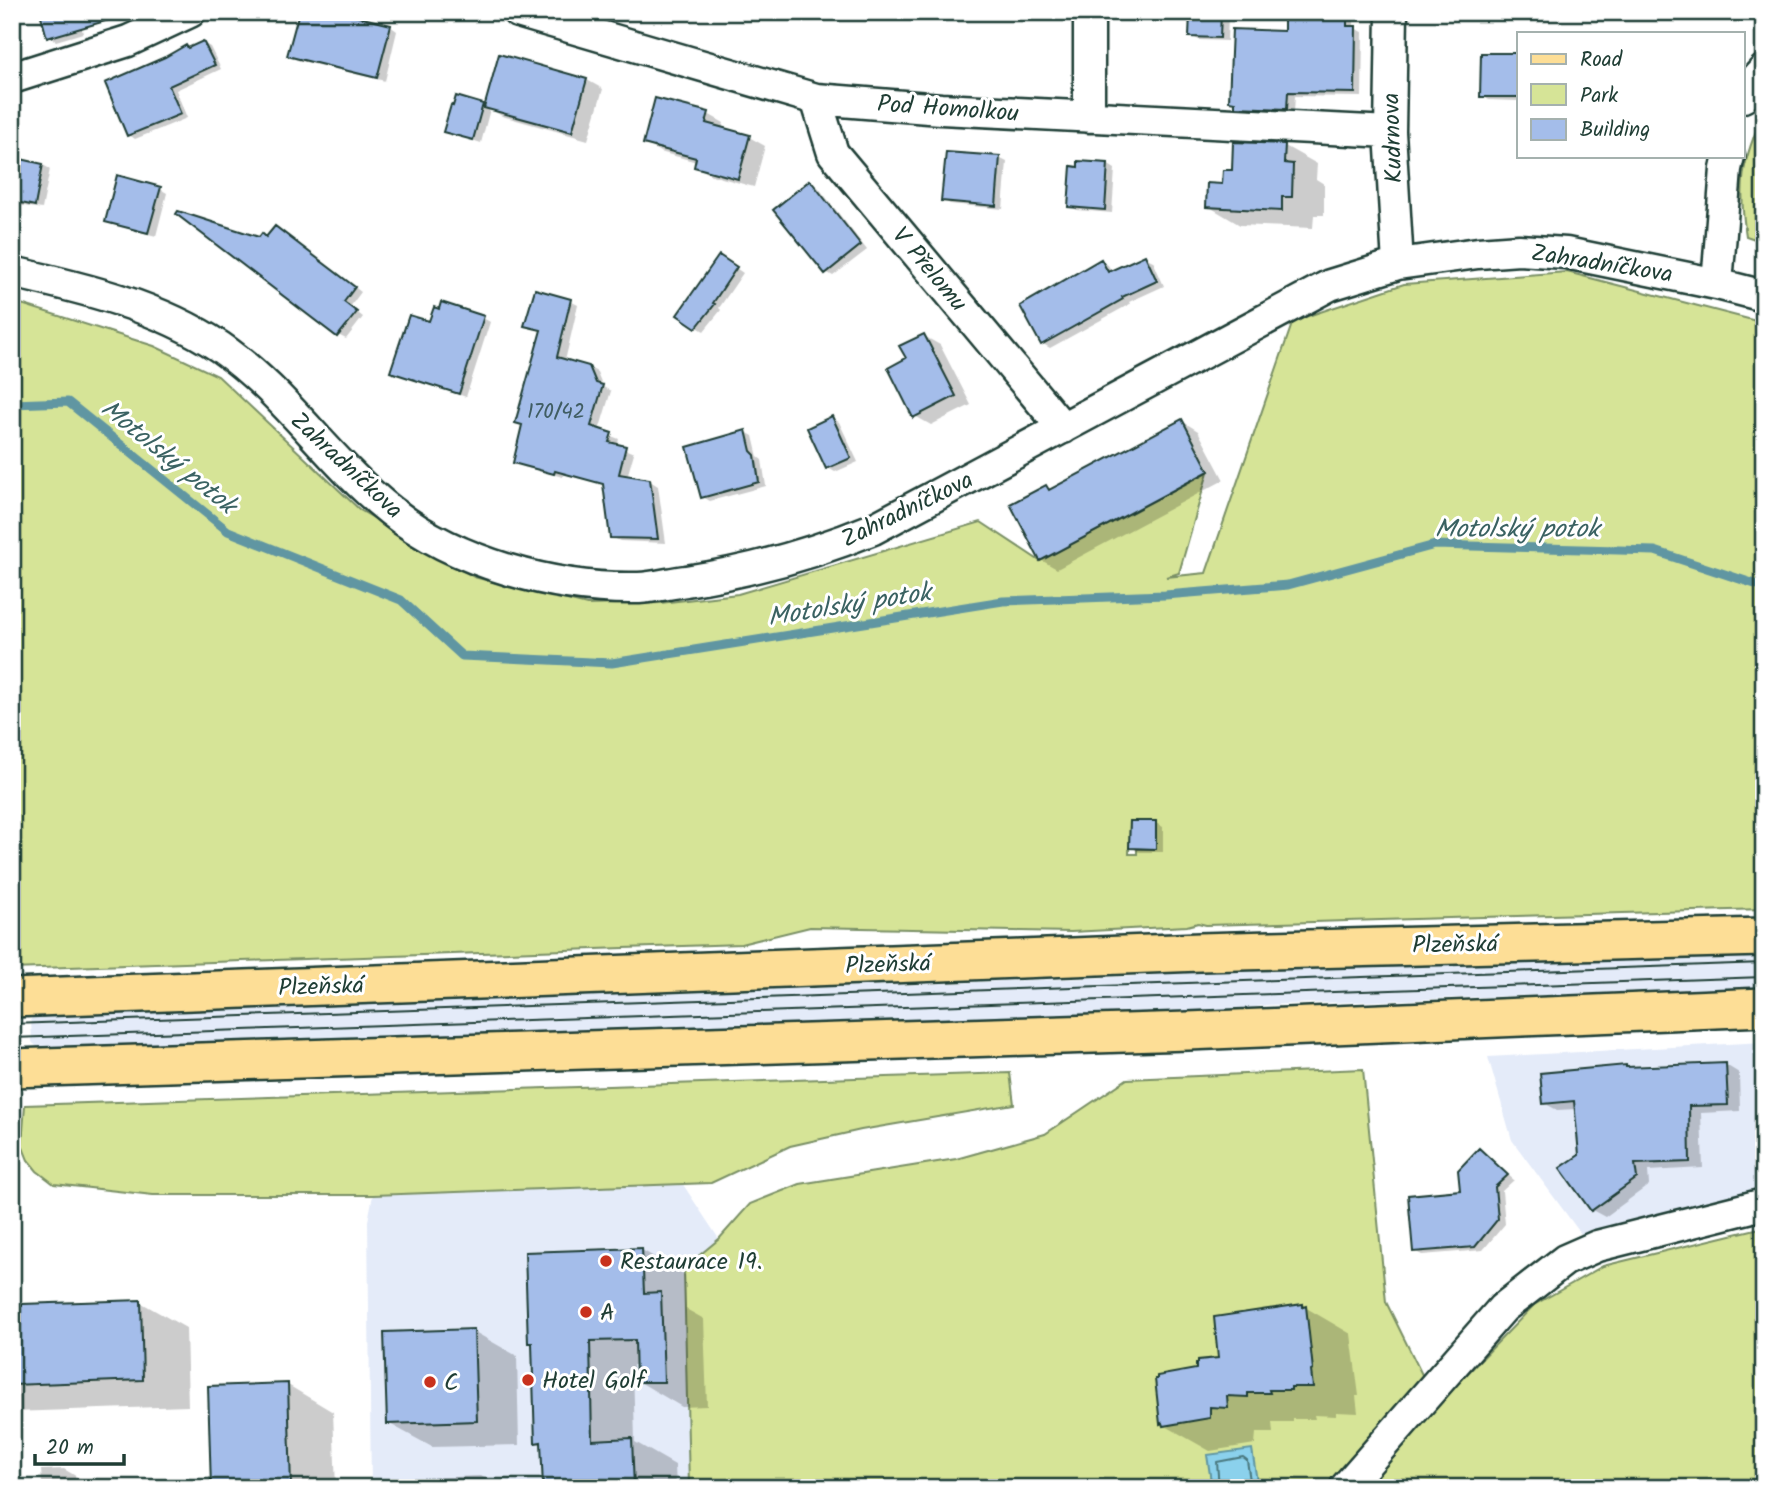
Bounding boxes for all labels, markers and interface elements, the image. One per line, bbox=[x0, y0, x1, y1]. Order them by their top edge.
legend bbox=[1517, 32, 1744, 158]
text: Road bbox=[1580, 44, 1623, 77]
text: Park bbox=[1580, 80, 1618, 113]
street label: Pod Homolkou bbox=[876, 85, 1021, 134]
street label: Kudrnova bbox=[1372, 92, 1415, 184]
text: Building bbox=[1580, 114, 1650, 147]
street label: V Přelomu bbox=[881, 219, 977, 322]
street label: Zahradníčkova bbox=[1528, 234, 1675, 295]
water label: Motolský potok bbox=[91, 389, 248, 528]
house number: 170/42 bbox=[527, 396, 585, 429]
street label: Zahradníčkova bbox=[280, 403, 412, 529]
street label: Zahradníčkova bbox=[835, 461, 980, 559]
water label: Motolský potok bbox=[1435, 509, 1603, 551]
water label: Motolský potok bbox=[765, 572, 938, 640]
street label: Plzeňská bbox=[1412, 925, 1501, 966]
street label: Plzeňská bbox=[844, 944, 934, 986]
street label: Plzeňská bbox=[277, 966, 367, 1008]
place label: Restaurace 19. bbox=[620, 1243, 762, 1282]
marker: Restaurace 19. bbox=[598, 1253, 614, 1269]
place label: A bbox=[600, 1294, 615, 1333]
marker: A bbox=[578, 1304, 594, 1320]
place label: Hotel Golf bbox=[542, 1362, 648, 1401]
place label: C bbox=[444, 1364, 458, 1403]
marker: Hotel Golf bbox=[520, 1372, 536, 1388]
marker: C bbox=[422, 1374, 438, 1390]
scale bar bbox=[35, 1423, 124, 1467]
text: 20 m bbox=[46, 1432, 94, 1465]

